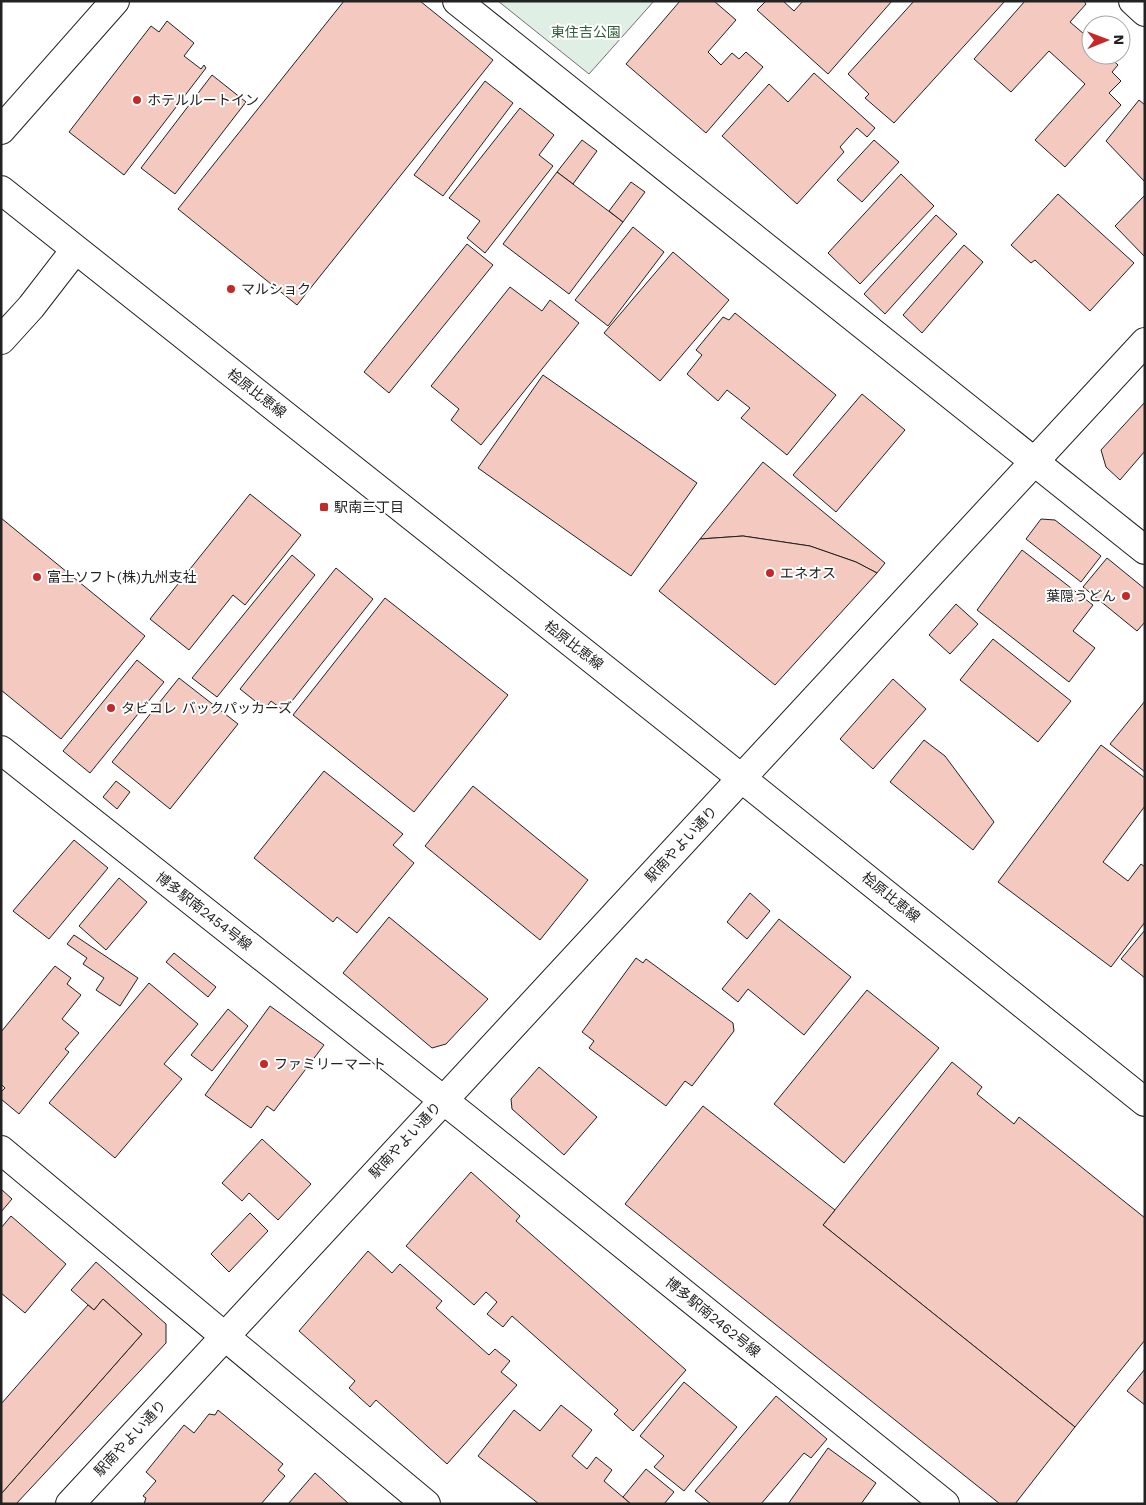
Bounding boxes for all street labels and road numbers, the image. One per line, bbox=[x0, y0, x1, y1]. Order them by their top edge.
street label: 桧原比恵線 bbox=[224, 365, 290, 421]
street label: 桧原比恵線 bbox=[541, 617, 607, 673]
street label: 駅南やよい通り bbox=[642, 803, 720, 885]
street label: 博多駅南2454号線 bbox=[153, 869, 255, 953]
street label: 桧原比恵線 bbox=[859, 869, 923, 925]
street label: 駅南やよい通り bbox=[366, 1099, 444, 1181]
street label: 博多駅南2462号線 bbox=[663, 1274, 763, 1360]
street label: 駅南やよい通り bbox=[91, 1397, 169, 1479]

